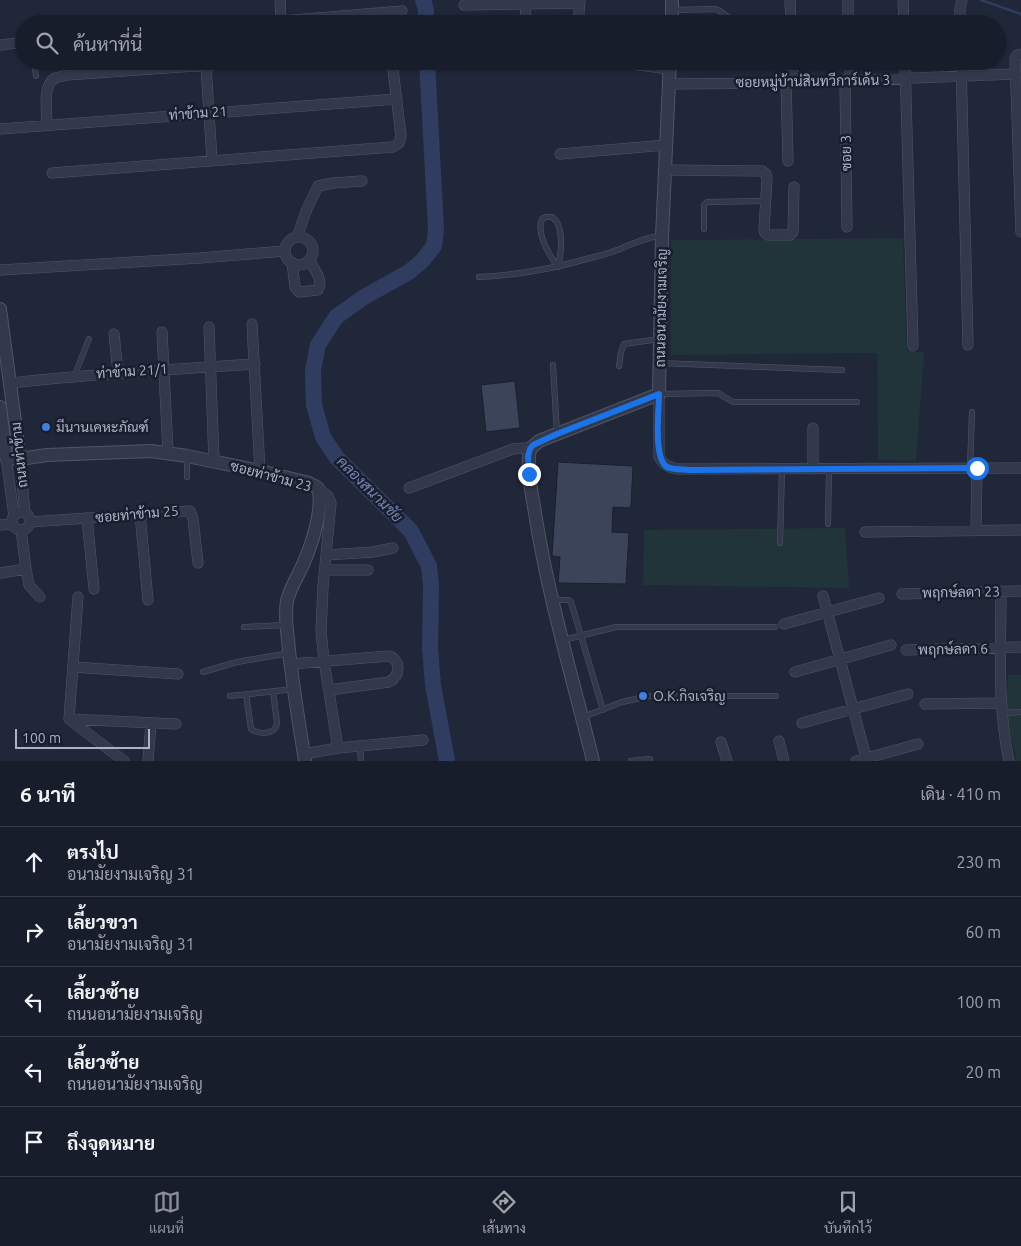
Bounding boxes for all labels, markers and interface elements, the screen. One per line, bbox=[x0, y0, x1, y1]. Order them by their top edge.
search box bbox=[15, 15, 1006, 70]
icon: search bbox=[33, 29, 61, 57]
text: ค้นหาที่นี่ bbox=[73, 33, 142, 55]
street label: ซอยหมู่บ้าน่สินทวีการ์เด้น 3 bbox=[735, 71, 891, 92]
street label: ท่าข้าม 21 bbox=[168, 102, 228, 123]
street label: ซอย 3 bbox=[838, 135, 854, 171]
street label: ถนนอนามัยงามเจริญ bbox=[652, 248, 671, 368]
street label: ท่าข้าม 21/1 bbox=[96, 360, 168, 381]
place label: มีนานเคหะภัณฑ์ bbox=[56, 418, 149, 435]
marker: มีนานเคหะภัณฑ์ bbox=[40, 421, 52, 433]
street label: ถนนท่าข้าม bbox=[7, 422, 30, 489]
water label: คลองสนามชัย bbox=[334, 453, 407, 526]
street label: ซอยท่าข้าม 23 bbox=[229, 456, 314, 495]
route start bbox=[966, 457, 989, 480]
route end bbox=[518, 463, 541, 486]
street label: ซอยท่าข้าม 25 bbox=[95, 501, 179, 526]
street label: พฤกษ์ลดา 23 bbox=[922, 582, 1000, 602]
street label: พฤกษ์ลดา 6 bbox=[918, 639, 988, 659]
place label: O.K.กิจเจริญ bbox=[653, 688, 726, 705]
marker: O.K.กิจเจริญ bbox=[637, 690, 649, 702]
scale bar bbox=[15, 726, 150, 749]
text: 100 m bbox=[22, 730, 61, 746]
text: 6 นาที bbox=[20, 782, 75, 806]
text: เดิน · 410 m bbox=[921, 785, 1001, 803]
text: ตรงไป bbox=[67, 841, 119, 863]
icon: ahead bbox=[20, 848, 48, 876]
text: 230 m bbox=[956, 853, 1001, 871]
text: อนามัยงามเจริญ 31 bbox=[67, 865, 195, 883]
text: เลี้ยวขวา bbox=[67, 911, 138, 933]
icon: right bbox=[20, 918, 48, 946]
text: 60 m bbox=[965, 923, 1001, 941]
text: อนามัยงามเจริญ 31 bbox=[67, 935, 195, 953]
text: เลี้ยวซ้าย bbox=[67, 981, 139, 1003]
icon: left bbox=[20, 988, 48, 1016]
text: 100 m bbox=[956, 993, 1001, 1011]
text: ถนนอนามัยงามเจริญ bbox=[67, 1005, 203, 1023]
text: เลี้ยวซ้าย bbox=[67, 1051, 139, 1073]
icon: left bbox=[20, 1058, 48, 1086]
text: 20 m bbox=[965, 1063, 1001, 1081]
text: ถนนอนามัยงามเจริญ bbox=[67, 1075, 203, 1093]
icon: arrive bbox=[20, 1128, 48, 1156]
text: ถึงจุดหมาย bbox=[67, 1132, 155, 1154]
tab: แผนที่ bbox=[149, 1188, 184, 1236]
tab: เส้นทาง bbox=[482, 1188, 526, 1236]
tab: บันทึกไว้ bbox=[824, 1188, 872, 1236]

